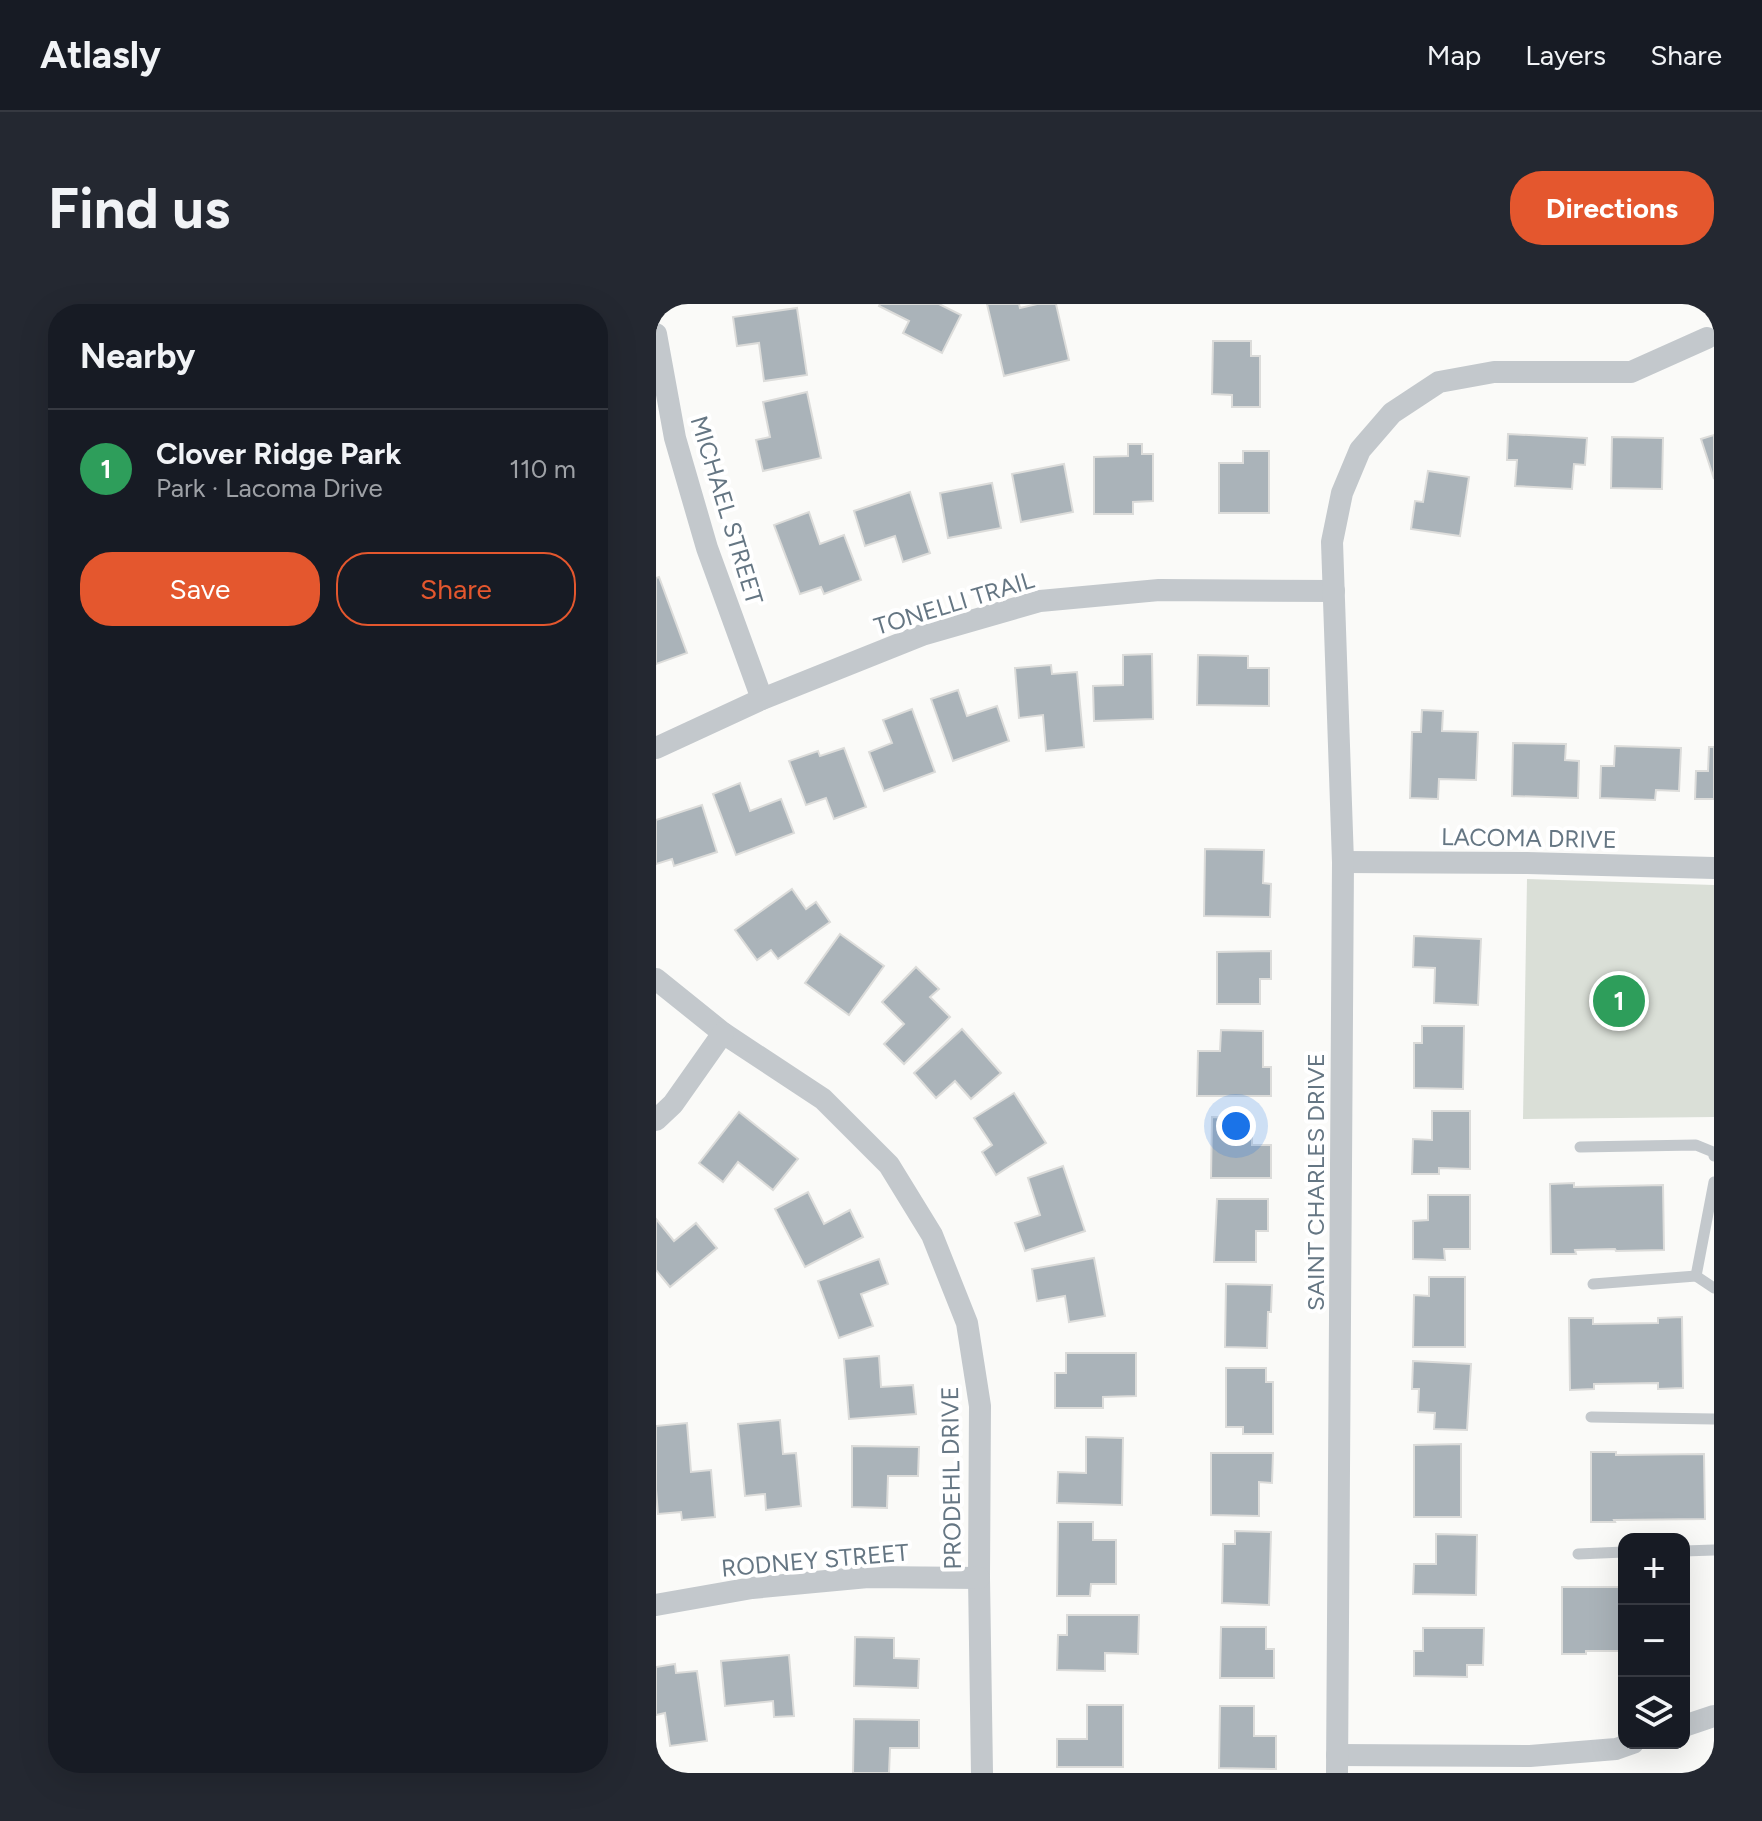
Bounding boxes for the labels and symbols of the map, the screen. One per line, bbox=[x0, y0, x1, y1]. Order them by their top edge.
street label: MICHAEL STREET bbox=[685, 412, 769, 608]
street label: TONELLI TRAIL bbox=[871, 565, 1038, 641]
street label: LACOMA DRIVE bbox=[1441, 822, 1617, 854]
pin: 1 bbox=[1593, 971, 1645, 1031]
street label: SAINT CHARLES DRIVE bbox=[1301, 1053, 1330, 1311]
your location bbox=[1216, 1106, 1256, 1146]
street label: PRODEHL DRIVE bbox=[935, 1386, 967, 1570]
street label: RODNEY STREET bbox=[720, 1537, 910, 1583]

